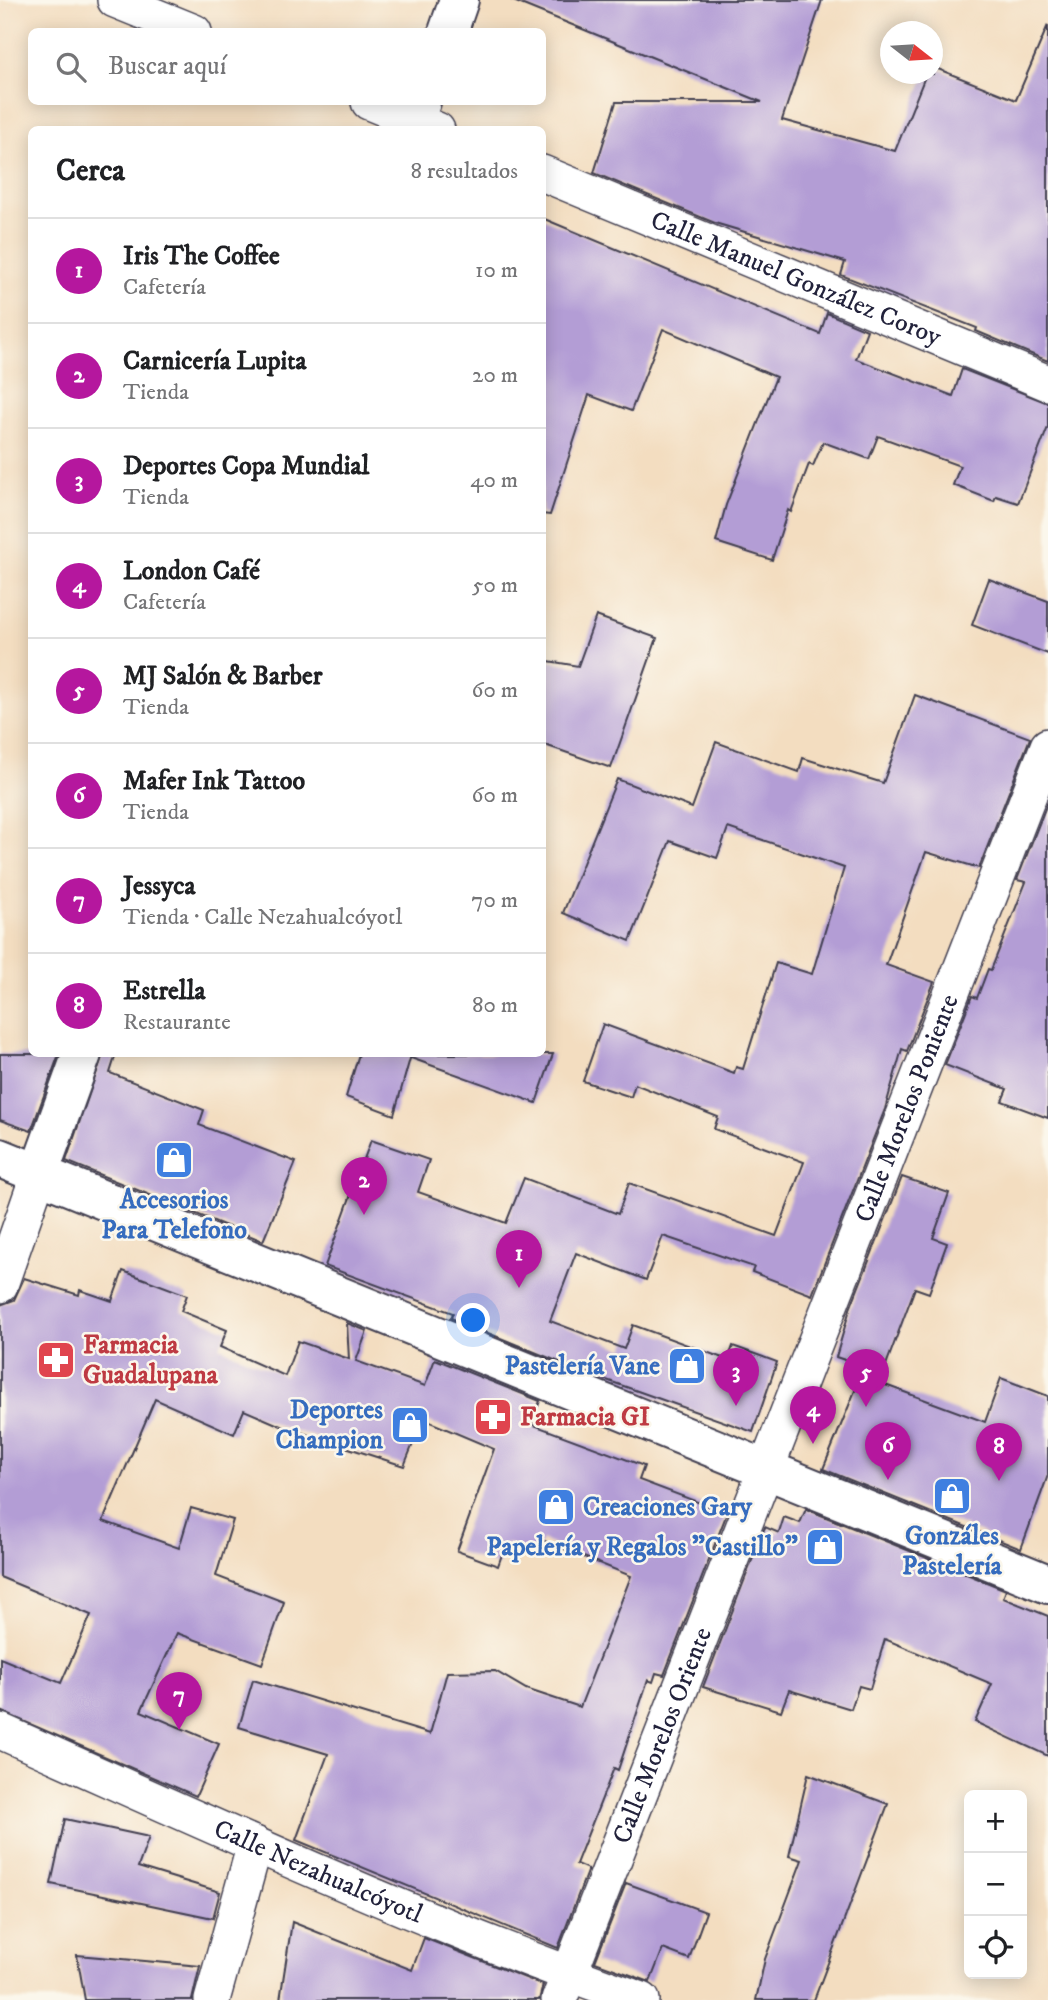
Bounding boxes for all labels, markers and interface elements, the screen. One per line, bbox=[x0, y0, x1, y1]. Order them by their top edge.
north arrow bbox=[880, 21, 943, 84]
search box bbox=[28, 28, 546, 105]
icon: search bbox=[52, 48, 90, 86]
text: Buscar aquí bbox=[108, 50, 226, 83]
text: Cerca bbox=[56, 153, 125, 190]
text: 8 resultados bbox=[410, 157, 518, 186]
street label: Calle Manuel González Coroy bbox=[646, 203, 947, 354]
text: Iris The Coffee bbox=[123, 240, 280, 273]
text: 1 bbox=[75, 256, 83, 285]
text: 10 m bbox=[475, 256, 518, 285]
text: Cafetería bbox=[123, 273, 206, 302]
text: Carnicería Lupita bbox=[123, 345, 307, 378]
text: 2 bbox=[73, 361, 85, 390]
text: 20 m bbox=[472, 361, 518, 390]
text: Tienda bbox=[123, 378, 189, 407]
text: Deportes Copa Mundial bbox=[123, 450, 369, 483]
text: 3 bbox=[75, 466, 83, 495]
text: 40 m bbox=[470, 466, 518, 495]
text: Tienda bbox=[123, 483, 189, 512]
text: London Café bbox=[123, 555, 260, 588]
text: 4 bbox=[72, 571, 86, 600]
text: 50 m bbox=[472, 571, 518, 600]
text: Cafetería bbox=[123, 588, 206, 617]
text: MJ Salón & Barber bbox=[123, 660, 322, 693]
text: 5 bbox=[73, 676, 85, 705]
text: 60 m bbox=[471, 676, 518, 705]
text: Tienda bbox=[123, 693, 189, 722]
text: Mafer Ink Tattoo bbox=[123, 765, 305, 798]
text: 6 bbox=[73, 781, 85, 810]
text: 60 m bbox=[471, 781, 518, 810]
text: Tienda bbox=[123, 798, 189, 827]
text: Jessyca bbox=[123, 870, 195, 903]
text: 7 bbox=[73, 886, 85, 915]
text: 70 m bbox=[471, 886, 518, 915]
text: Tienda · Calle Nezahualcóyotl bbox=[123, 903, 402, 932]
text: Estrella bbox=[123, 975, 206, 1008]
street label: Calle Morelos Poniente bbox=[847, 990, 966, 1227]
text: 8 bbox=[73, 991, 85, 1020]
text: 80 m bbox=[472, 991, 518, 1020]
text: Restaurante bbox=[123, 1008, 231, 1037]
shop icon: Accesorios Para Telefono bbox=[153, 1139, 195, 1181]
pin: 2 bbox=[341, 1157, 387, 1215]
place label: Accesorios Para Telefono bbox=[101, 1184, 247, 1247]
pin: 1 bbox=[496, 1230, 542, 1288]
your location bbox=[456, 1303, 490, 1337]
place label: Farmacia Guadalupana bbox=[83, 1329, 219, 1392]
pharmacy icon: Farmacia Guadalupana bbox=[35, 1339, 77, 1381]
shop icon: Pastelería Vane bbox=[666, 1345, 708, 1387]
pin: 3 bbox=[713, 1348, 759, 1406]
pin: 5 bbox=[843, 1349, 889, 1407]
place label: Pastelería Vane bbox=[504, 1350, 660, 1383]
pin: 4 bbox=[790, 1386, 836, 1444]
place label: Deportes Champion bbox=[276, 1394, 383, 1457]
pharmacy icon: Farmacia GI bbox=[472, 1396, 514, 1438]
place label: Farmacia GI bbox=[520, 1401, 650, 1434]
shop icon: Deportes Champion bbox=[389, 1404, 431, 1446]
pin: 6 bbox=[865, 1422, 911, 1480]
pin: 8 bbox=[976, 1423, 1022, 1481]
shop icon: Gonzáles Pastelería bbox=[931, 1475, 973, 1517]
shop icon: Creaciones Gary bbox=[535, 1486, 577, 1528]
place label: Creaciones Gary bbox=[583, 1491, 753, 1524]
place label: Gonzáles Pastelería bbox=[902, 1520, 1003, 1583]
shop icon: Papelería y Regalos "Castillo" bbox=[804, 1526, 846, 1568]
place label: Papelería y Regalos "Castillo" bbox=[486, 1531, 798, 1564]
street label: Calle Morelos Oriente bbox=[605, 1623, 719, 1848]
pin: 7 bbox=[156, 1672, 202, 1730]
map controls bbox=[964, 1790, 1027, 1979]
button: + bbox=[964, 1790, 1027, 1853]
street label: Calle Nezahualcóyotl bbox=[209, 1812, 428, 1931]
button: − bbox=[964, 1853, 1027, 1916]
button: locate bbox=[964, 1916, 1027, 1979]

